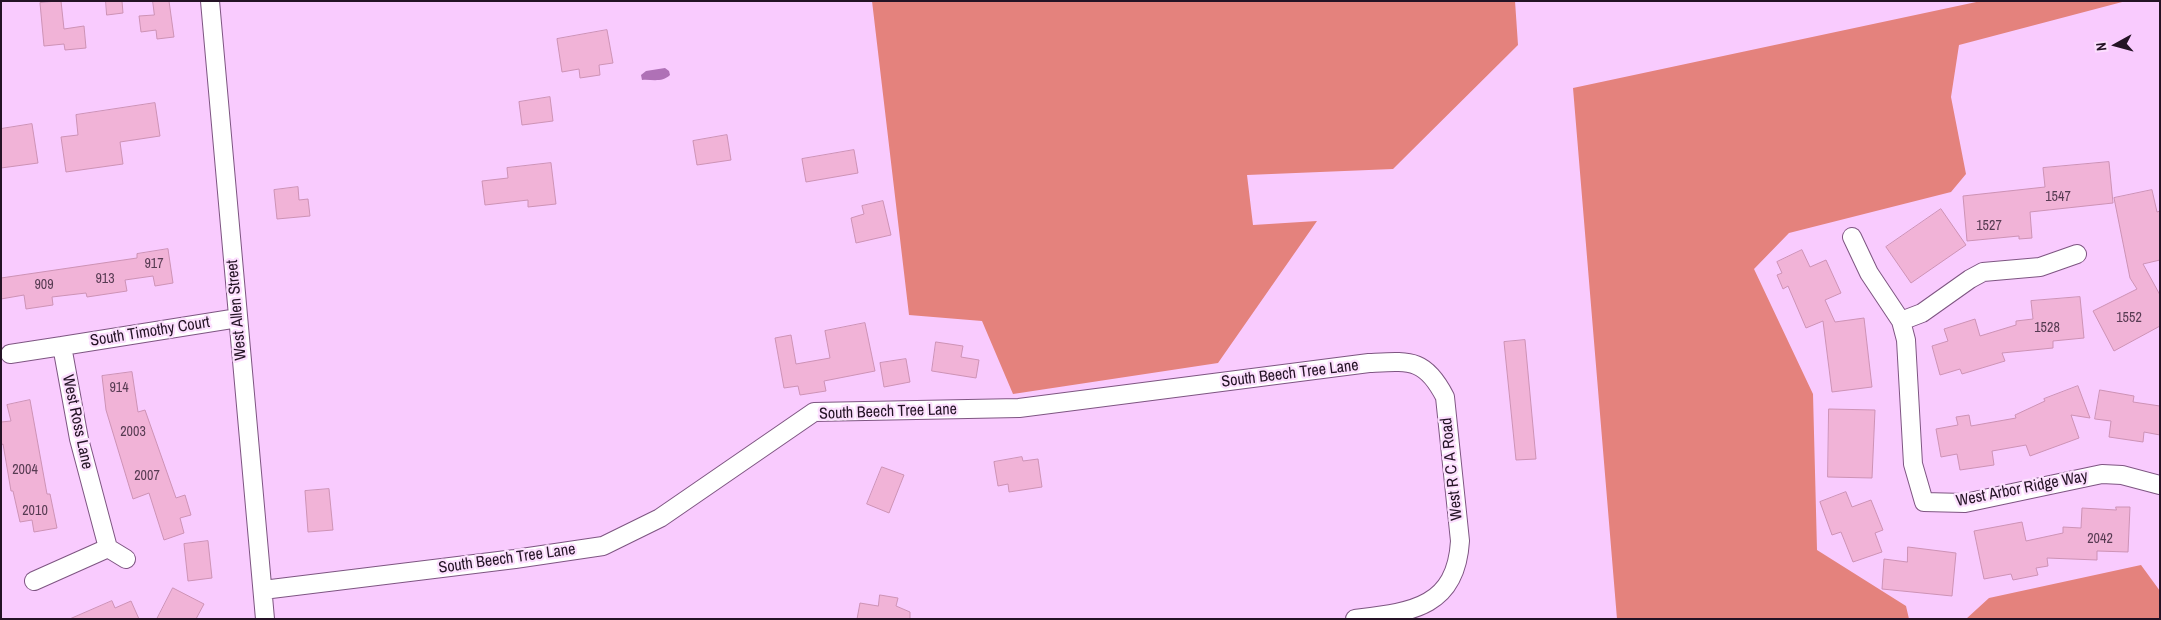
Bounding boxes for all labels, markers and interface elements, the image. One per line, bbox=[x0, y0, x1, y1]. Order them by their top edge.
north arrow bbox=[2091, 20, 2141, 70]
text: N bbox=[2092, 42, 2111, 52]
house number: 1547 bbox=[2045, 189, 2071, 205]
house number: 1527 bbox=[1976, 218, 2002, 234]
house number: 917 bbox=[144, 256, 164, 272]
street label: West Allen Street bbox=[223, 259, 251, 361]
house number: 913 bbox=[95, 271, 115, 287]
house number: 909 bbox=[34, 277, 54, 293]
house number: 1552 bbox=[2116, 310, 2142, 326]
street label: South Timothy Court bbox=[89, 313, 211, 351]
house number: 1528 bbox=[2034, 320, 2060, 336]
street label: South Beech Tree Lane bbox=[1220, 356, 1360, 392]
street label: West Ross Lane bbox=[58, 373, 96, 471]
house number: 914 bbox=[109, 380, 129, 396]
street label: South Beech Tree Lane bbox=[819, 400, 957, 424]
street label: West R C A Road bbox=[1437, 417, 1467, 521]
house number: 2003 bbox=[120, 424, 146, 440]
house number: 2004 bbox=[12, 462, 38, 478]
street label: West Arbor Ridge Way bbox=[1955, 467, 2089, 511]
house number: 2007 bbox=[134, 468, 160, 484]
house number: 2010 bbox=[22, 503, 48, 519]
house number: 2042 bbox=[2087, 531, 2113, 547]
street label: South Beech Tree Lane bbox=[437, 540, 577, 578]

